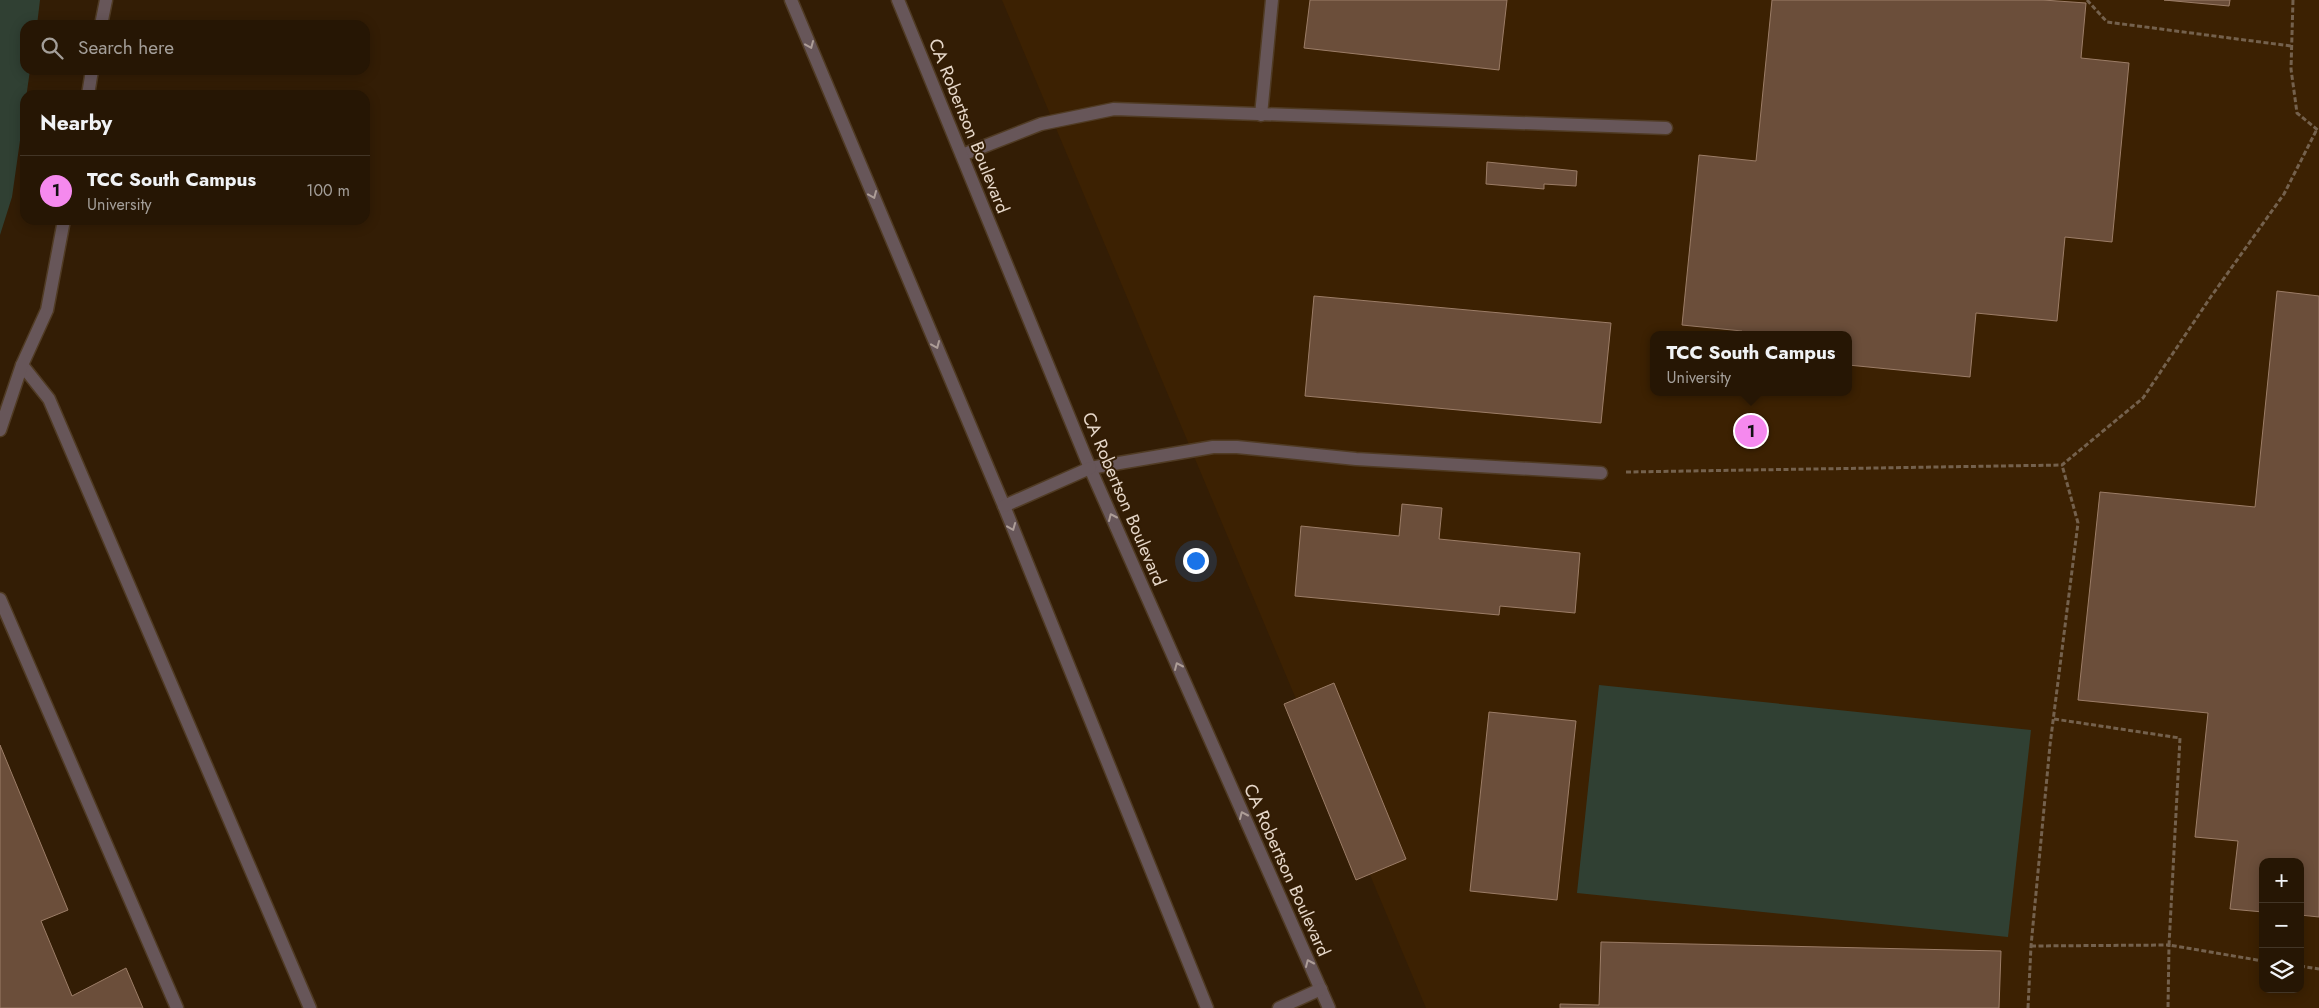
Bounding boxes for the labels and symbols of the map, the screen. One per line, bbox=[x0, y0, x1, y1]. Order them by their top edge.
street label: CA Robertson Boulevard bbox=[922, 35, 1016, 217]
one-way arrow bbox=[804, 40, 815, 49]
one-way arrow bbox=[867, 190, 878, 199]
one-way arrow bbox=[930, 340, 940, 349]
street label: CA Robertson Boulevard bbox=[1076, 408, 1172, 590]
pin: 1 bbox=[1735, 412, 1767, 450]
one-way arrow bbox=[1108, 513, 1119, 522]
one-way arrow bbox=[1006, 522, 1016, 531]
your location bbox=[1183, 548, 1209, 574]
one-way arrow bbox=[1173, 662, 1184, 671]
street label: CA Robertson Boulevard bbox=[1237, 779, 1337, 961]
one-way arrow bbox=[1239, 811, 1250, 820]
one-way arrow bbox=[1305, 959, 1316, 968]

